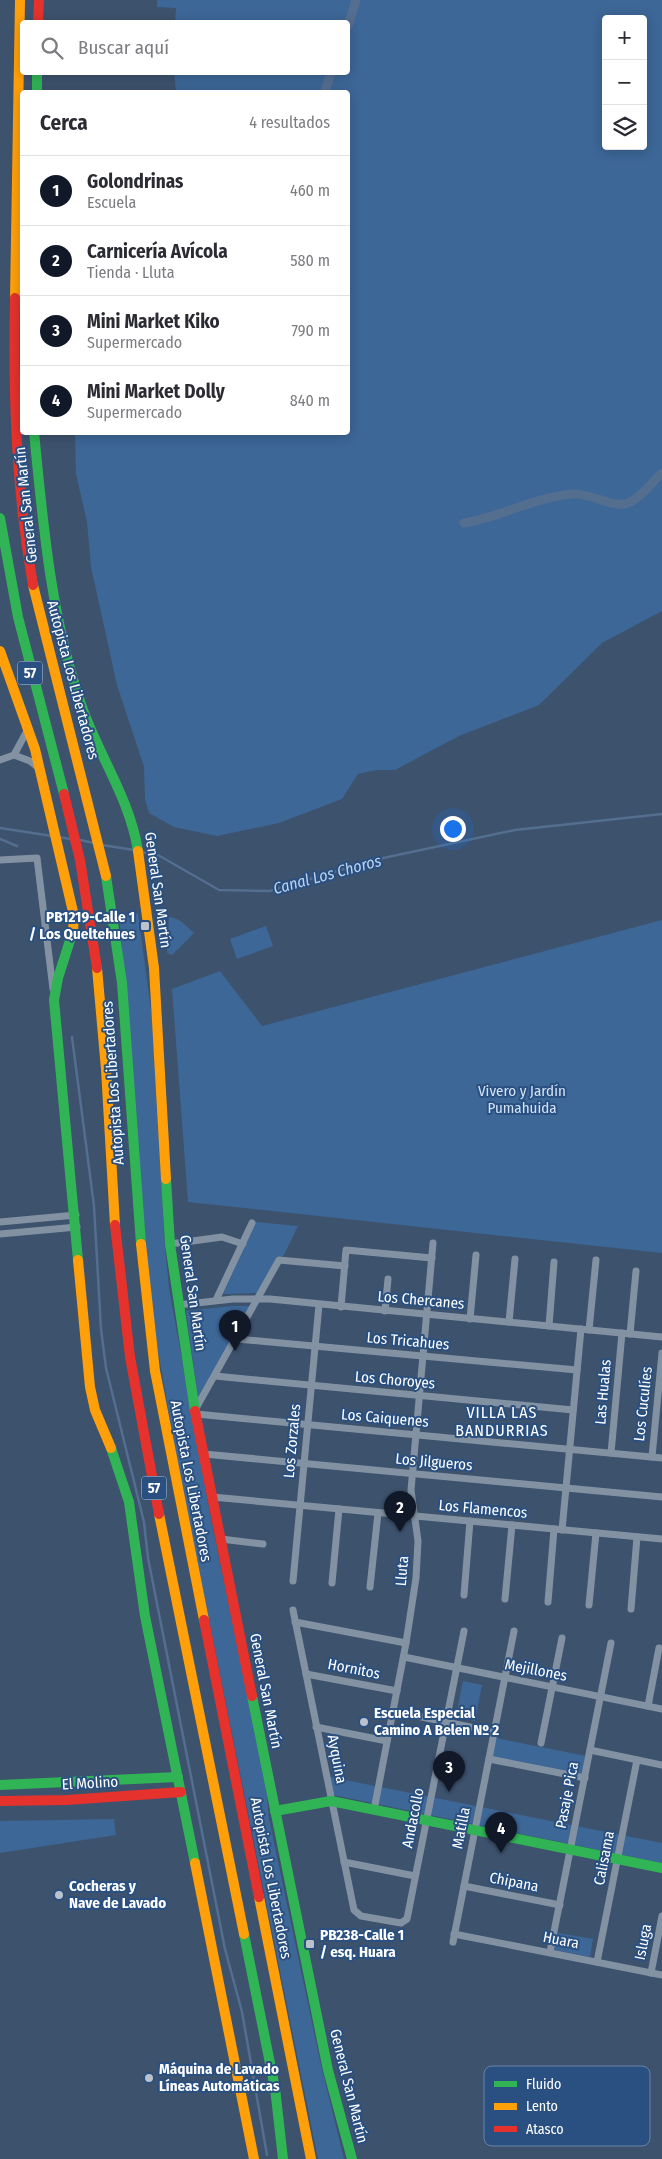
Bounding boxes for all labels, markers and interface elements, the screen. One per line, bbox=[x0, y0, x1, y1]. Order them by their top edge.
map controls bbox=[602, 15, 647, 150]
button: + bbox=[602, 15, 647, 60]
search box bbox=[20, 20, 350, 75]
icon: search bbox=[38, 34, 66, 62]
text: Buscar aquí bbox=[78, 36, 169, 59]
button: − bbox=[602, 60, 647, 105]
button: layers bbox=[602, 105, 647, 150]
text: Cerca bbox=[40, 110, 88, 136]
text: 4 resultados bbox=[249, 113, 330, 132]
text: Golondrinas bbox=[87, 170, 183, 193]
text: 1 bbox=[53, 181, 59, 200]
text: 460 m bbox=[290, 181, 330, 200]
text: Escuela bbox=[87, 193, 136, 212]
text: Carnicería Avícola bbox=[87, 240, 228, 263]
text: 2 bbox=[52, 251, 60, 270]
text: 580 m bbox=[290, 251, 330, 270]
text: Tienda · Lluta bbox=[87, 263, 175, 282]
text: Mini Market Kiko bbox=[87, 310, 220, 333]
text: 3 bbox=[52, 321, 60, 340]
text: 790 m bbox=[292, 321, 330, 340]
text: Supermercado bbox=[87, 333, 182, 352]
text: Mini Market Dolly bbox=[87, 380, 225, 403]
text: 4 bbox=[52, 391, 60, 410]
text: 840 m bbox=[290, 391, 330, 410]
text: Supermercado bbox=[87, 403, 182, 422]
street label: General San Martín bbox=[11, 446, 41, 564]
street label: Autopista Los Libertadores bbox=[43, 598, 103, 762]
road number: 57 bbox=[18, 661, 42, 684]
your location bbox=[440, 816, 466, 842]
street label: General San Martín bbox=[141, 831, 175, 949]
water label: Canal Los Choros bbox=[271, 851, 383, 898]
place label: PB1219-Calle 1 / Los Queltehues bbox=[29, 908, 135, 943]
marker: PB1219-Calle 1 / Los Queltehues bbox=[139, 920, 151, 932]
street label: Autopista Los Libertadores bbox=[98, 1001, 128, 1165]
park label: Vivero y Jardín Pumahuida bbox=[478, 1082, 566, 1117]
street label: General San Martín bbox=[176, 1234, 210, 1352]
street label: Los Chercanes bbox=[377, 1287, 465, 1313]
pin: 1 bbox=[219, 1310, 251, 1351]
street label: Los Tricahues bbox=[366, 1328, 450, 1354]
street label: Las Hualas bbox=[591, 1359, 615, 1425]
street label: Los Cuculíes bbox=[630, 1366, 656, 1442]
street label: Los Choroyes bbox=[354, 1368, 436, 1392]
street label: Autopista Los Libertadores bbox=[167, 1399, 215, 1563]
street label: Los Zorzales bbox=[280, 1403, 304, 1479]
district label: VILLA LAS BANDURRIAS bbox=[455, 1403, 549, 1440]
street label: Los Caiquenes bbox=[340, 1405, 430, 1431]
street label: Los Jilgueros bbox=[395, 1450, 473, 1474]
road number: 57 bbox=[142, 1476, 166, 1500]
pin: 2 bbox=[384, 1491, 416, 1532]
street label: Los Flamencos bbox=[438, 1496, 528, 1522]
street label: Lluta bbox=[392, 1555, 412, 1587]
street label: General San Martín bbox=[246, 1632, 286, 1750]
street label: Hornitos bbox=[326, 1655, 382, 1683]
street label: Mejillones bbox=[503, 1655, 569, 1685]
place label: Escuela Especial Camino A Belen Nº 2 bbox=[374, 1704, 499, 1739]
marker: Escuela Especial Camino A Belen Nº 2 bbox=[358, 1716, 370, 1728]
street label: Ayquina bbox=[323, 1733, 351, 1785]
pin: 3 bbox=[433, 1751, 465, 1792]
street label: Pasaje Pica bbox=[552, 1760, 582, 1830]
street label: El Molino bbox=[61, 1773, 119, 1793]
street label: Andacollo bbox=[398, 1786, 428, 1850]
street label: Autopista Los Libertadores bbox=[247, 1796, 295, 1960]
street label: Matilla bbox=[448, 1806, 474, 1850]
pin: 4 bbox=[485, 1812, 517, 1853]
street label: Calisama bbox=[590, 1829, 618, 1887]
street label: Chipana bbox=[488, 1868, 540, 1896]
place label: Cocheras y Nave de Lavado bbox=[69, 1877, 166, 1912]
marker: Cocheras y Nave de Lavado bbox=[53, 1889, 65, 1901]
street label: Isluga bbox=[631, 1922, 655, 1962]
place label: PB238-Calle 1 / esq. Huara bbox=[320, 1926, 404, 1961]
street label: Huara bbox=[541, 1928, 581, 1952]
marker: PB238-Calle 1 / esq. Huara bbox=[304, 1938, 316, 1950]
street label: General San Martín bbox=[326, 2027, 372, 2145]
place label: Máquina de Lavado Líneas Automáticas bbox=[159, 2060, 280, 2095]
legend bbox=[484, 2066, 650, 2146]
marker: Máquina de Lavado Líneas Automáticas bbox=[143, 2072, 155, 2084]
text: Fluido bbox=[526, 2076, 561, 2093]
text: Lento bbox=[526, 2098, 558, 2115]
text: Atasco bbox=[526, 2121, 564, 2138]

